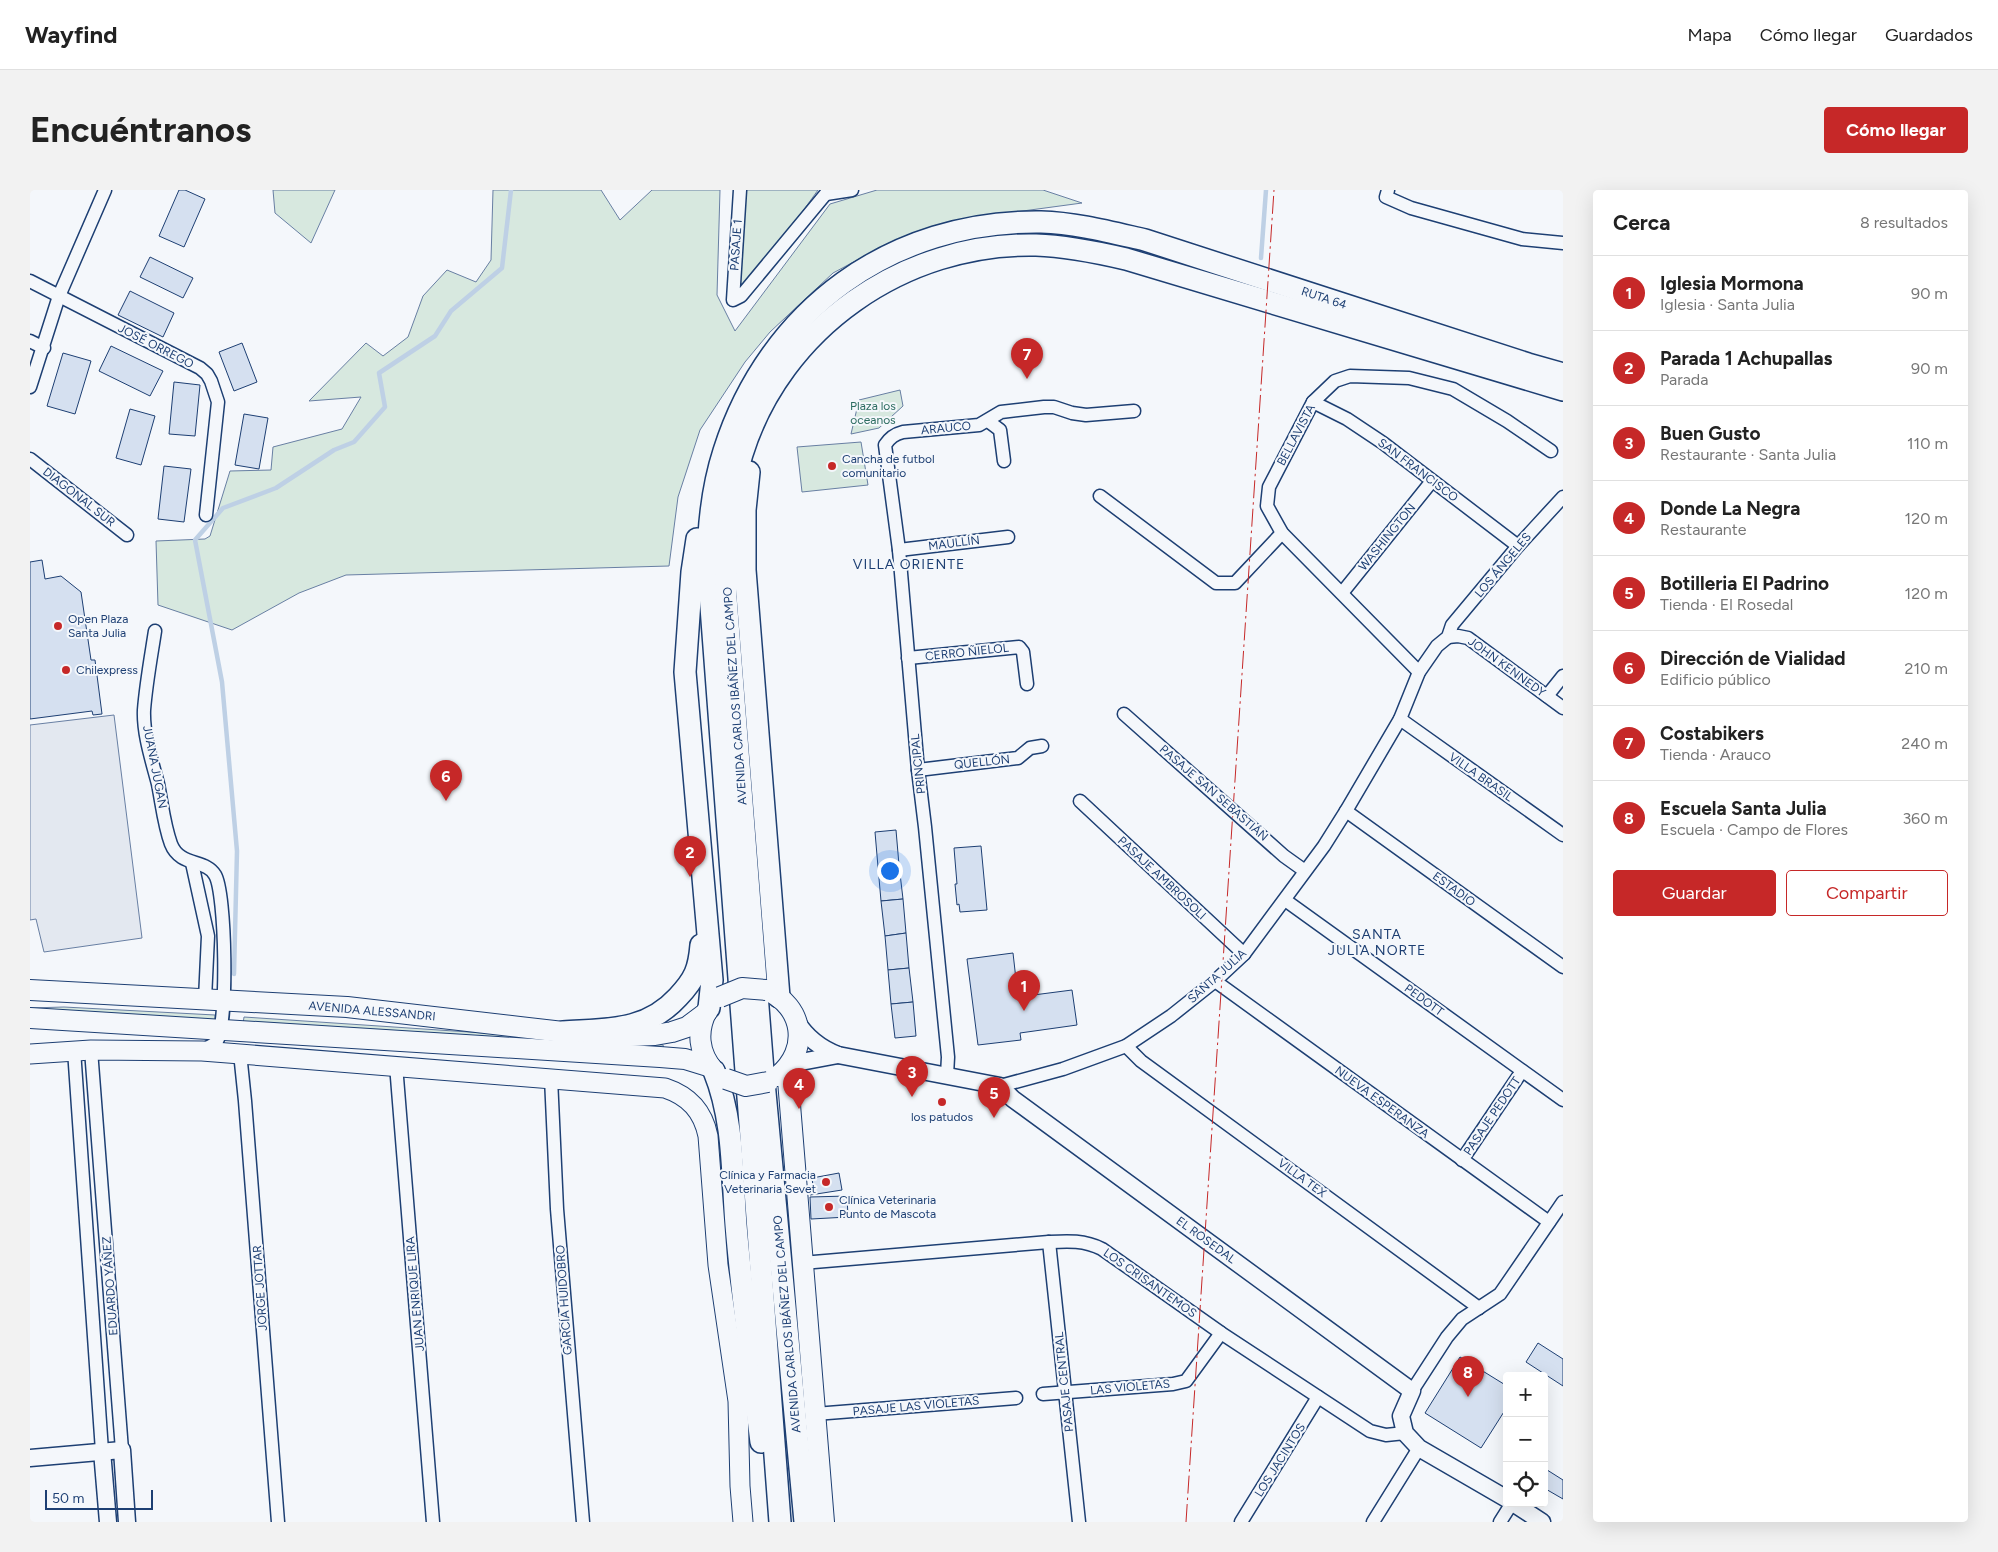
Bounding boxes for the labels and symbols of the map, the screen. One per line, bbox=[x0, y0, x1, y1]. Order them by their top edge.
street label: PASAJE 1 bbox=[727, 219, 745, 271]
street label: RUTA 64 bbox=[1299, 284, 1349, 312]
street label: JOSÉ ORREGO bbox=[116, 321, 196, 371]
pin: 7 bbox=[1011, 338, 1043, 379]
park label: Plaza los oceanos bbox=[850, 399, 896, 427]
street label: BELLAVISTA bbox=[1274, 402, 1318, 468]
street label: ARAUCO bbox=[920, 419, 972, 437]
street label: SAN FRANCISCO bbox=[1375, 435, 1461, 505]
place label: Cancha de futbol comunitario bbox=[842, 452, 935, 480]
marker: Cancha de futbol comunitario bbox=[826, 460, 838, 472]
street label: DIAGONAL SUR bbox=[40, 464, 118, 530]
street label: WASHINGTON bbox=[1356, 501, 1418, 573]
street label: LOS ÁNGELES bbox=[1472, 530, 1534, 600]
street label: MAULLÍN bbox=[927, 533, 981, 553]
district label: VILLA ORIENTE bbox=[853, 556, 965, 573]
street label: AVENIDA CARLOS IBÁÑEZ DEL CAMPO bbox=[720, 587, 750, 805]
place label: Open Plaza Santa Julia bbox=[68, 612, 128, 640]
marker: Open Plaza Santa Julia bbox=[52, 620, 64, 632]
street label: JOHN KENNEDY bbox=[1466, 634, 1549, 700]
street label: CERRO ÑIELOL bbox=[924, 641, 1010, 663]
place label: Chilexpress bbox=[76, 663, 138, 677]
marker: Chilexpress bbox=[60, 664, 72, 676]
street label: JUANA JUGAN bbox=[140, 724, 170, 810]
street label: PRINCIPAL bbox=[908, 733, 928, 795]
street label: PASAJE SAN SEBASTIÁN bbox=[1157, 742, 1271, 844]
street label: VILLA BRASIL bbox=[1446, 750, 1516, 805]
street label: QUELLÓN bbox=[953, 752, 1011, 772]
pin: 6 bbox=[430, 760, 462, 801]
street label: PASAJE AMBROSOLI bbox=[1115, 834, 1209, 922]
pin: 2 bbox=[674, 836, 706, 877]
your location bbox=[877, 858, 903, 884]
street label: ESTADIO bbox=[1430, 869, 1478, 909]
district label: SANTA JULIA NORTE bbox=[1328, 926, 1426, 959]
street label: SANTA JULIA bbox=[1185, 946, 1249, 1006]
pin: 1 bbox=[1008, 970, 1040, 1011]
street label: PEDOTT bbox=[1402, 981, 1447, 1019]
street label: AVENIDA ALESSANDRI bbox=[308, 998, 436, 1024]
pin: 3 bbox=[896, 1056, 928, 1097]
street label: NUEVA ESPERANZA bbox=[1332, 1063, 1432, 1141]
pin: 4 bbox=[783, 1068, 815, 1109]
street label: PASAJE PEDOTT bbox=[1461, 1074, 1524, 1158]
pin: 5 bbox=[978, 1077, 1010, 1118]
marker: los patudos bbox=[936, 1096, 948, 1108]
place label: los patudos bbox=[911, 1110, 973, 1124]
street label: VILLA TEX bbox=[1275, 1156, 1329, 1201]
place label: Clínica y Farmacia Veterinaria Sevet bbox=[719, 1168, 816, 1196]
marker: Clínica y Farmacia Veterinaria Sevet bbox=[820, 1176, 832, 1188]
place label: Clínica Veterinaria Punto de Mascota bbox=[839, 1193, 936, 1221]
marker: Clínica Veterinaria Punto de Mascota bbox=[823, 1201, 835, 1213]
street label: EL ROSEDAL bbox=[1173, 1214, 1239, 1267]
street label: AVENIDA CARLOS IBÁÑEZ DEL CAMPO bbox=[771, 1215, 803, 1433]
street label: EDUARDO YÁÑEZ bbox=[100, 1236, 120, 1336]
street label: JUAN ENRIQUE LIRA bbox=[403, 1236, 427, 1352]
street label: JORGE JOTTAR bbox=[250, 1245, 270, 1331]
street label: GARCÍA HUIDOBRO bbox=[553, 1245, 575, 1355]
street label: LOS CRISANTEMOS bbox=[1101, 1246, 1199, 1320]
street label: PASAJE CENTRAL bbox=[1052, 1331, 1076, 1433]
pin: 8 bbox=[1452, 1356, 1484, 1397]
street label: LAS VIOLETAS bbox=[1089, 1377, 1171, 1397]
street label: PASAJE LAS VIOLETAS bbox=[852, 1393, 980, 1419]
street label: LOS JACINTOS bbox=[1252, 1421, 1308, 1499]
scale bar bbox=[45, 1487, 152, 1510]

